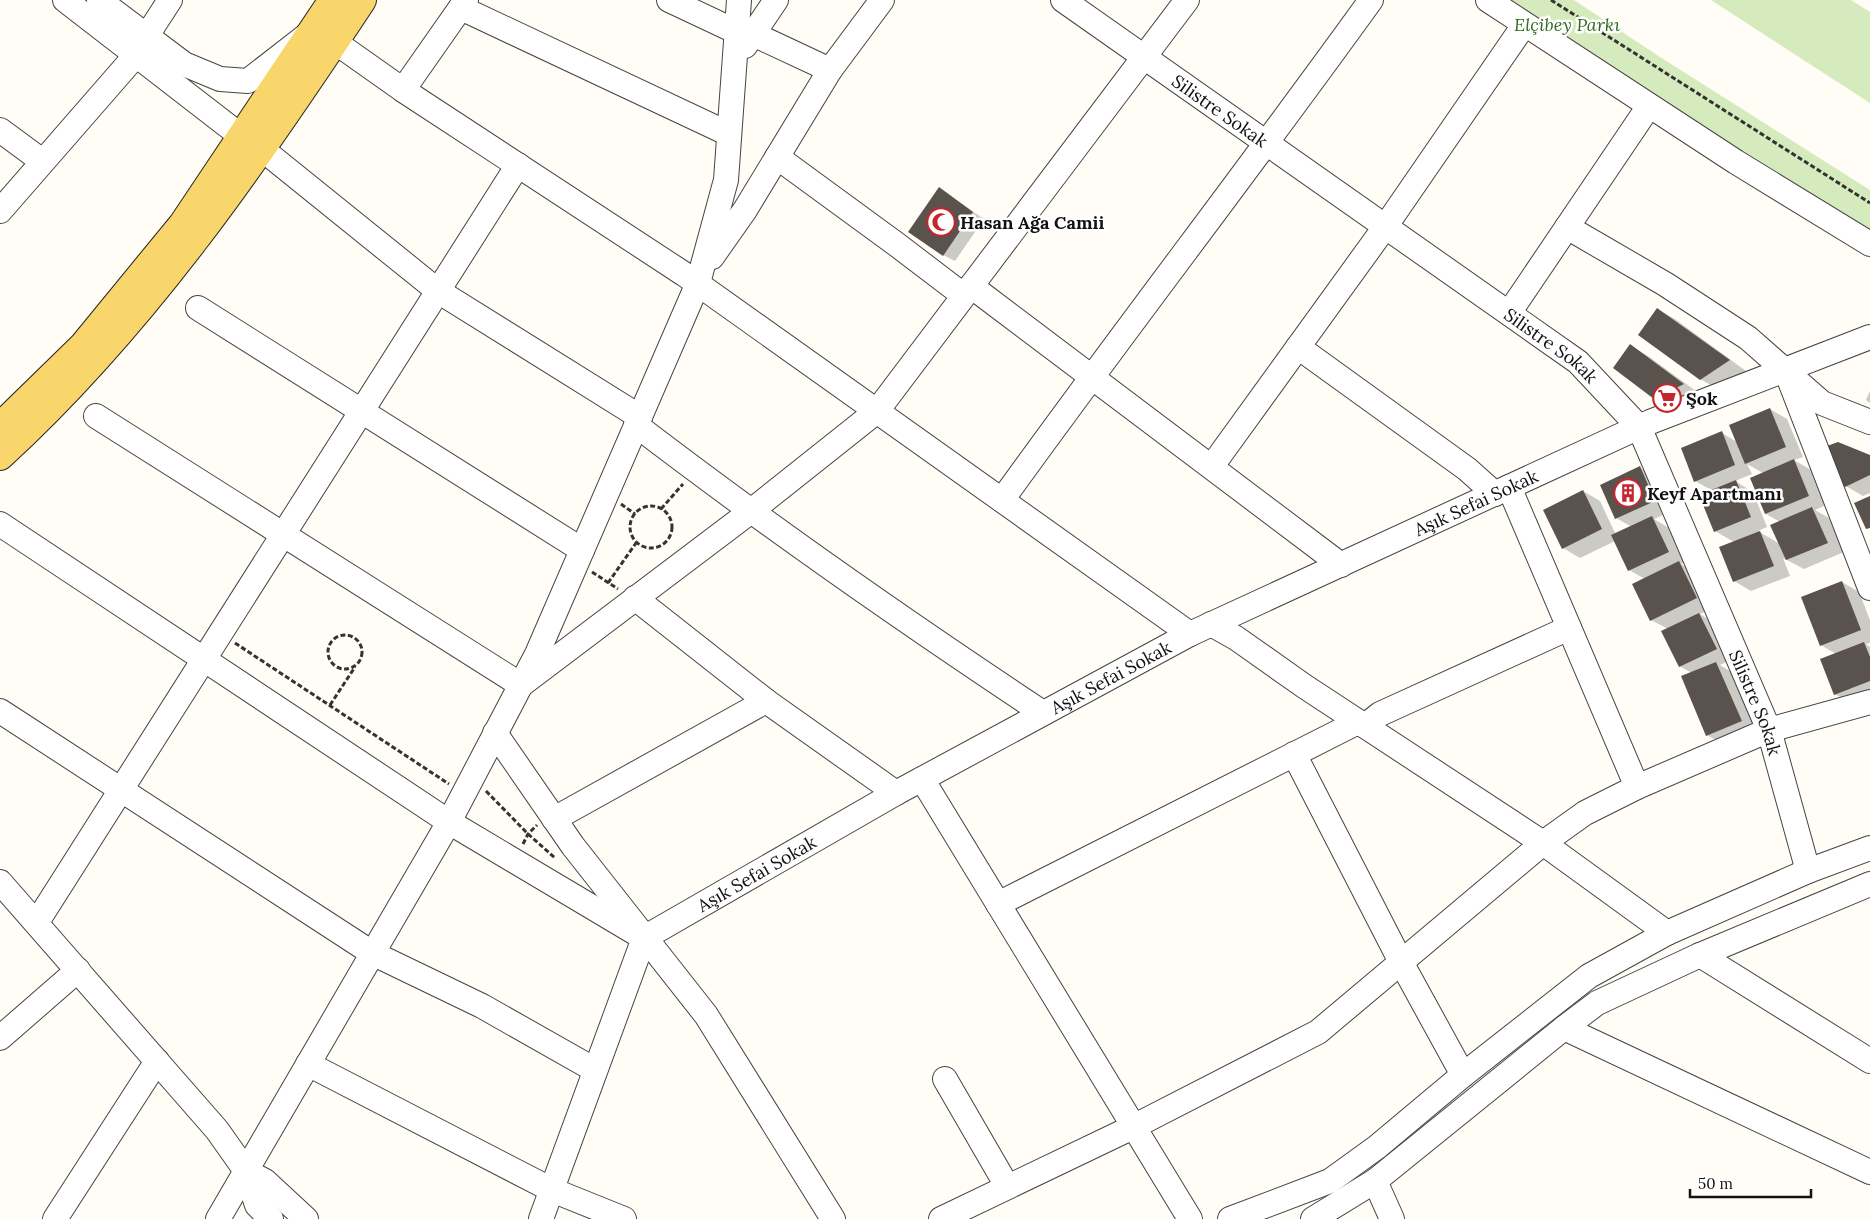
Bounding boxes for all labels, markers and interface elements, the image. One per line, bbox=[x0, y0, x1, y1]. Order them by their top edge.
park label: Elçibey Parkı bbox=[1514, 13, 1620, 36]
street label: Silistre Sokak bbox=[1168, 69, 1273, 152]
mosque icon: Hasan Ağa Camii bbox=[926, 207, 956, 237]
place label: Hasan Ağa Camii bbox=[960, 211, 1104, 234]
street label: Silistre Sokak bbox=[1500, 302, 1603, 388]
supermarket icon: Şok bbox=[1652, 383, 1682, 413]
place label: Şok bbox=[1686, 387, 1718, 410]
street label: Aşık Sefai Sokak bbox=[1409, 464, 1542, 541]
building icon: Keyf Apartmanı bbox=[1613, 478, 1643, 508]
place label: Keyf Apartmanı bbox=[1647, 482, 1782, 505]
street label: Aşık Sefai Sokak bbox=[1045, 635, 1175, 719]
street label: Silistre Sokak bbox=[1724, 646, 1787, 758]
street label: Aşık Sefai Sokak bbox=[692, 830, 820, 917]
scale bar bbox=[1690, 1166, 1811, 1198]
text: 50 m bbox=[1698, 1174, 1733, 1193]

